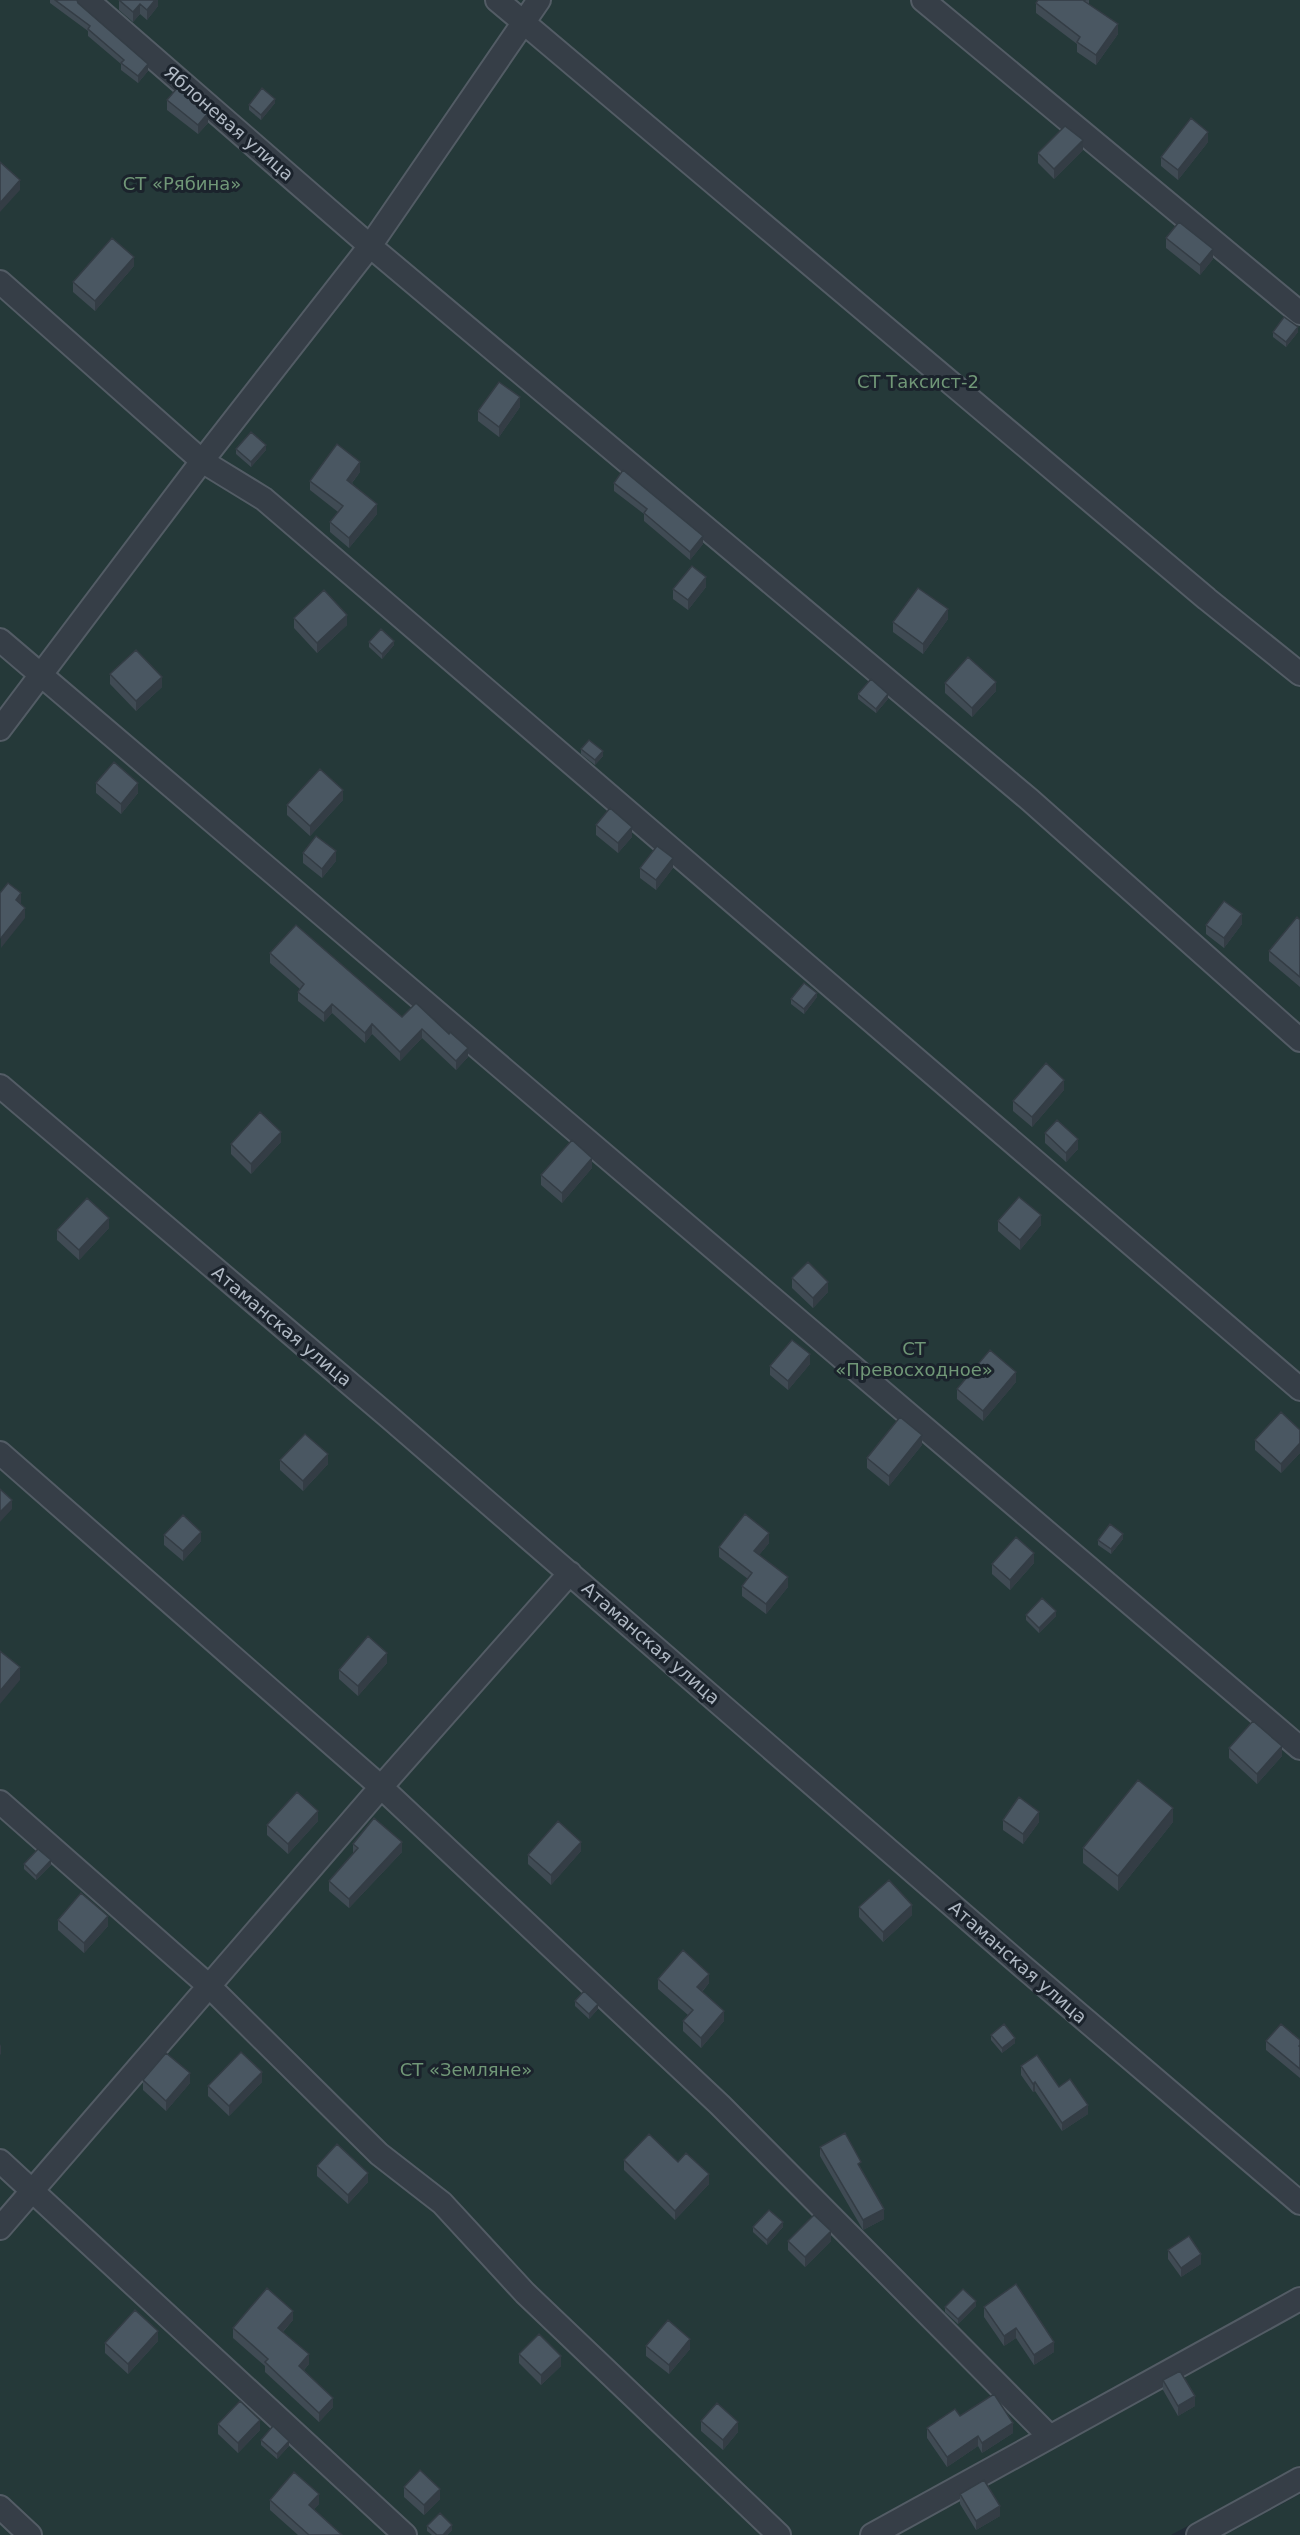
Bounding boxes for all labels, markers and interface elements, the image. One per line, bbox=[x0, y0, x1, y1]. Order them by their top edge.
street label: Яблоневая улица bbox=[160, 61, 298, 185]
park label: СТ «Рябина» bbox=[123, 173, 241, 194]
park label: СТ Таксист-2 bbox=[857, 371, 979, 392]
street label: Атаманская улица bbox=[208, 1261, 356, 1391]
park label: СТ «Превосходное» bbox=[835, 1338, 993, 1380]
street label: Атаманская улица bbox=[578, 1577, 724, 1709]
street label: Атаманская улица bbox=[945, 1896, 1091, 2028]
park label: СТ «Земляне» bbox=[400, 2059, 532, 2080]

